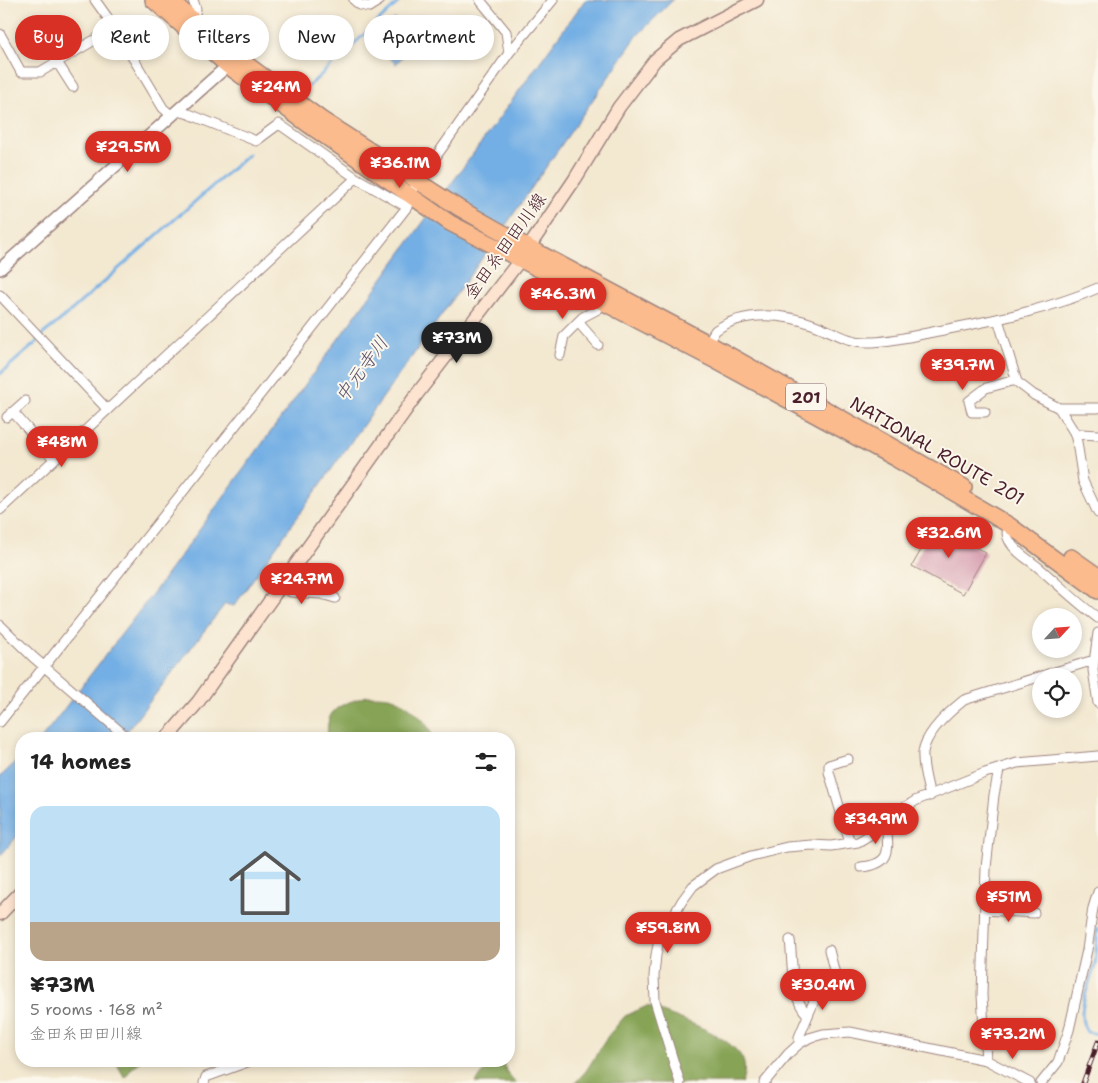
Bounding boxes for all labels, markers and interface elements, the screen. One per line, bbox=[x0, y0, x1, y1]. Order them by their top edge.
chip: Buy bbox=[15, 15, 82, 60]
chip: Rent bbox=[92, 15, 169, 60]
chip: Filters bbox=[179, 15, 269, 60]
chip: New bbox=[279, 15, 354, 60]
chip: Apartment bbox=[364, 15, 494, 60]
pin: ¥24M bbox=[246, 70, 306, 113]
text: ¥24M bbox=[251, 76, 301, 97]
pin: ¥29.5M bbox=[87, 130, 169, 173]
text: ¥29.5M bbox=[96, 136, 160, 157]
pin: ¥36.1M bbox=[359, 146, 441, 189]
text: ¥36.1M bbox=[370, 152, 430, 173]
street label: 金田糸田田川線 bbox=[458, 188, 552, 304]
pin: ¥46.3M bbox=[522, 278, 604, 320]
text: ¥46.3M bbox=[530, 283, 596, 304]
pin: ¥73M bbox=[427, 322, 487, 364]
text: ¥73M bbox=[432, 327, 482, 348]
water label: 中元寺川 bbox=[329, 331, 394, 407]
pin: ¥39.7M bbox=[922, 348, 1004, 391]
text: ¥39.7M bbox=[931, 354, 995, 375]
road number: 201 bbox=[786, 384, 826, 411]
street label: NATIONAL ROUTE 201 bbox=[845, 391, 1029, 511]
pin: ¥48M bbox=[32, 426, 92, 468]
text: ¥48M bbox=[37, 431, 87, 452]
pin: ¥32.6M bbox=[908, 516, 990, 559]
text: ¥32.6M bbox=[917, 522, 981, 543]
pin: ¥24.7M bbox=[261, 562, 343, 605]
text: ¥24.7M bbox=[271, 568, 333, 589]
north arrow bbox=[1032, 608, 1082, 658]
map controls bbox=[1032, 608, 1082, 718]
button: locate bbox=[1032, 668, 1082, 718]
text: 14 homes bbox=[30, 748, 131, 776]
icon: filters bbox=[472, 748, 500, 776]
pin: ¥34.9M bbox=[835, 802, 917, 845]
text: ¥34.9M bbox=[845, 808, 907, 829]
icon: home bbox=[220, 838, 310, 928]
pin: ¥51M bbox=[979, 880, 1039, 923]
text: ¥51M bbox=[987, 886, 1031, 907]
pin: ¥59.8M bbox=[627, 912, 709, 954]
text: ¥59.8M bbox=[636, 917, 700, 938]
pin: ¥30.4M bbox=[782, 968, 864, 1011]
text: ¥73M bbox=[30, 971, 95, 999]
text: ¥30.4M bbox=[791, 974, 855, 995]
text: 5 rooms · 168 m² bbox=[30, 999, 163, 1020]
pin: ¥73.2M bbox=[972, 1018, 1054, 1060]
text: 金田糸田田川線 bbox=[30, 1023, 142, 1044]
text: ¥73.2M bbox=[981, 1023, 1045, 1044]

